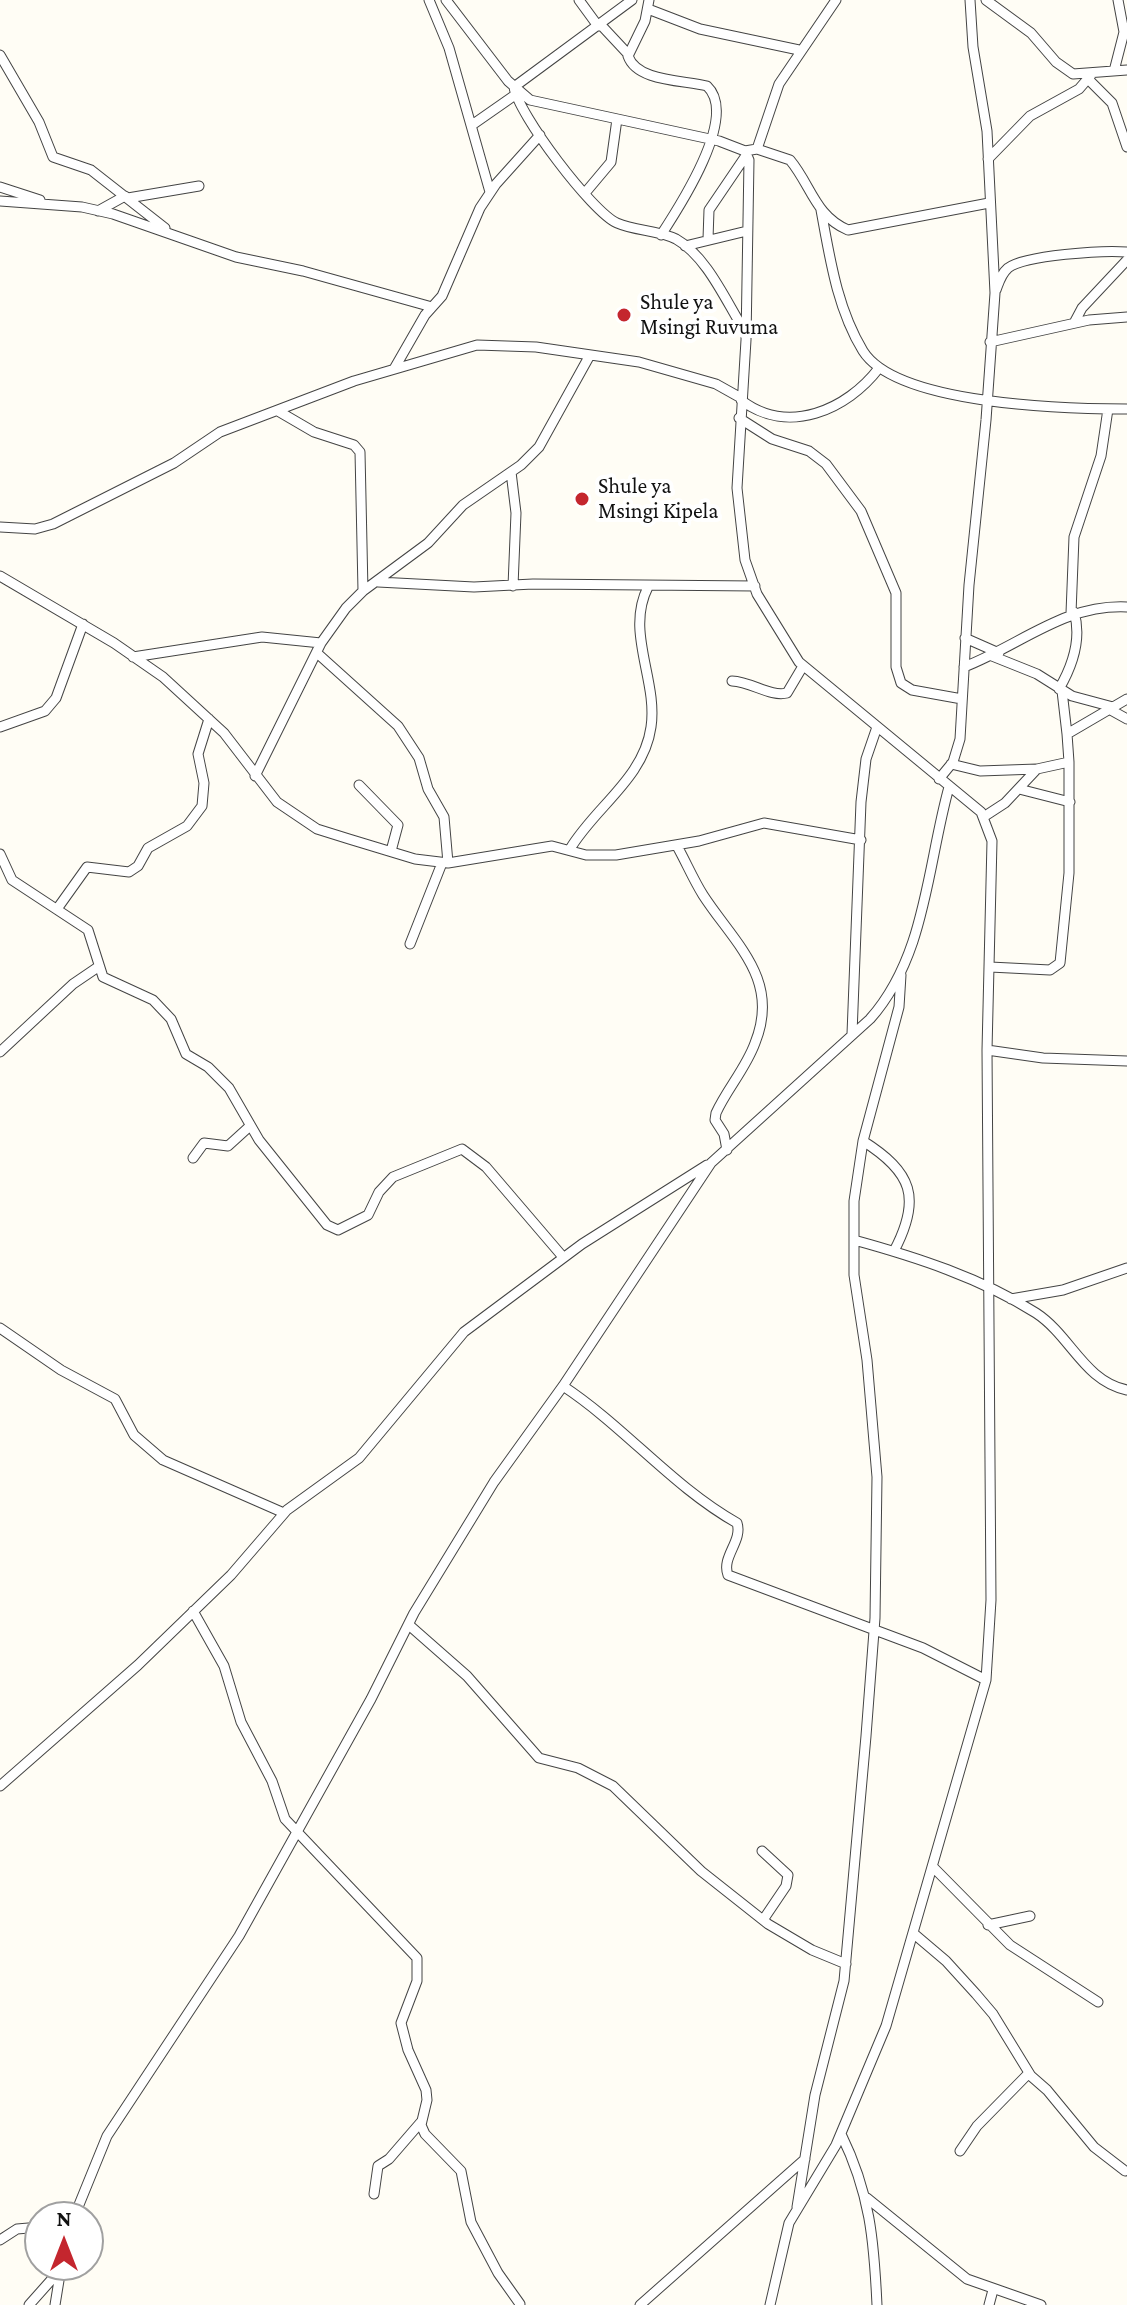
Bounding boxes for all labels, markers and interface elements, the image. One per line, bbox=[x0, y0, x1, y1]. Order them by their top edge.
place label: Shule ya Msingi Ruvuma bbox=[640, 289, 778, 340]
marker: Shule ya Msingi Ruvuma bbox=[615, 306, 633, 324]
place label: Shule ya Msingi Kipela bbox=[598, 473, 719, 524]
marker: Shule ya Msingi Kipela bbox=[573, 490, 591, 508]
north arrow bbox=[24, 2201, 104, 2281]
text: N bbox=[57, 2206, 72, 2231]

